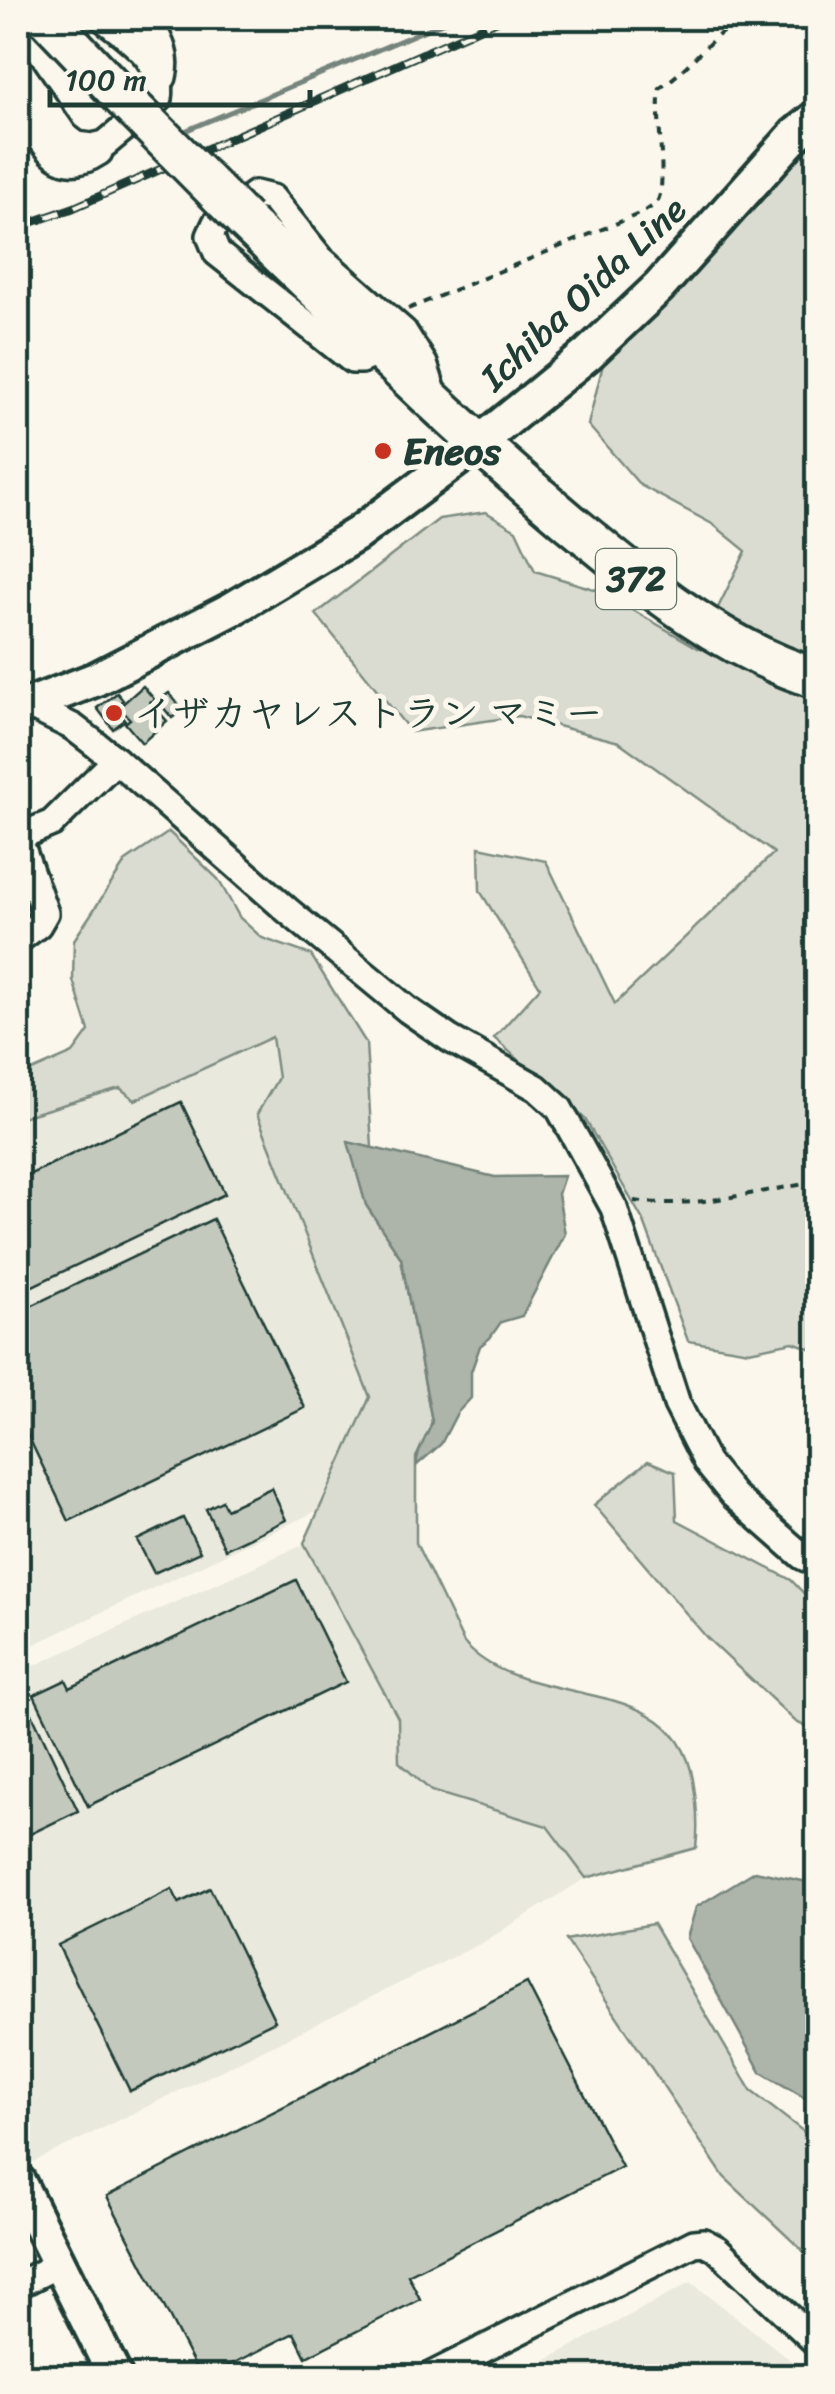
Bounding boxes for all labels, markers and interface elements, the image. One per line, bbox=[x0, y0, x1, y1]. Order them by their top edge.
scale bar bbox=[50, 45, 310, 107]
text: 100 m bbox=[65, 53, 147, 107]
street label: Ichiba Oida Line bbox=[463, 179, 703, 409]
place label: Eneos bbox=[403, 418, 501, 485]
marker: Eneos bbox=[372, 440, 394, 462]
road number: 372 bbox=[596, 549, 676, 609]
place label: イザカヤレストラン マミー bbox=[134, 680, 603, 747]
marker: イザカヤレストラン マミー bbox=[103, 702, 125, 724]

